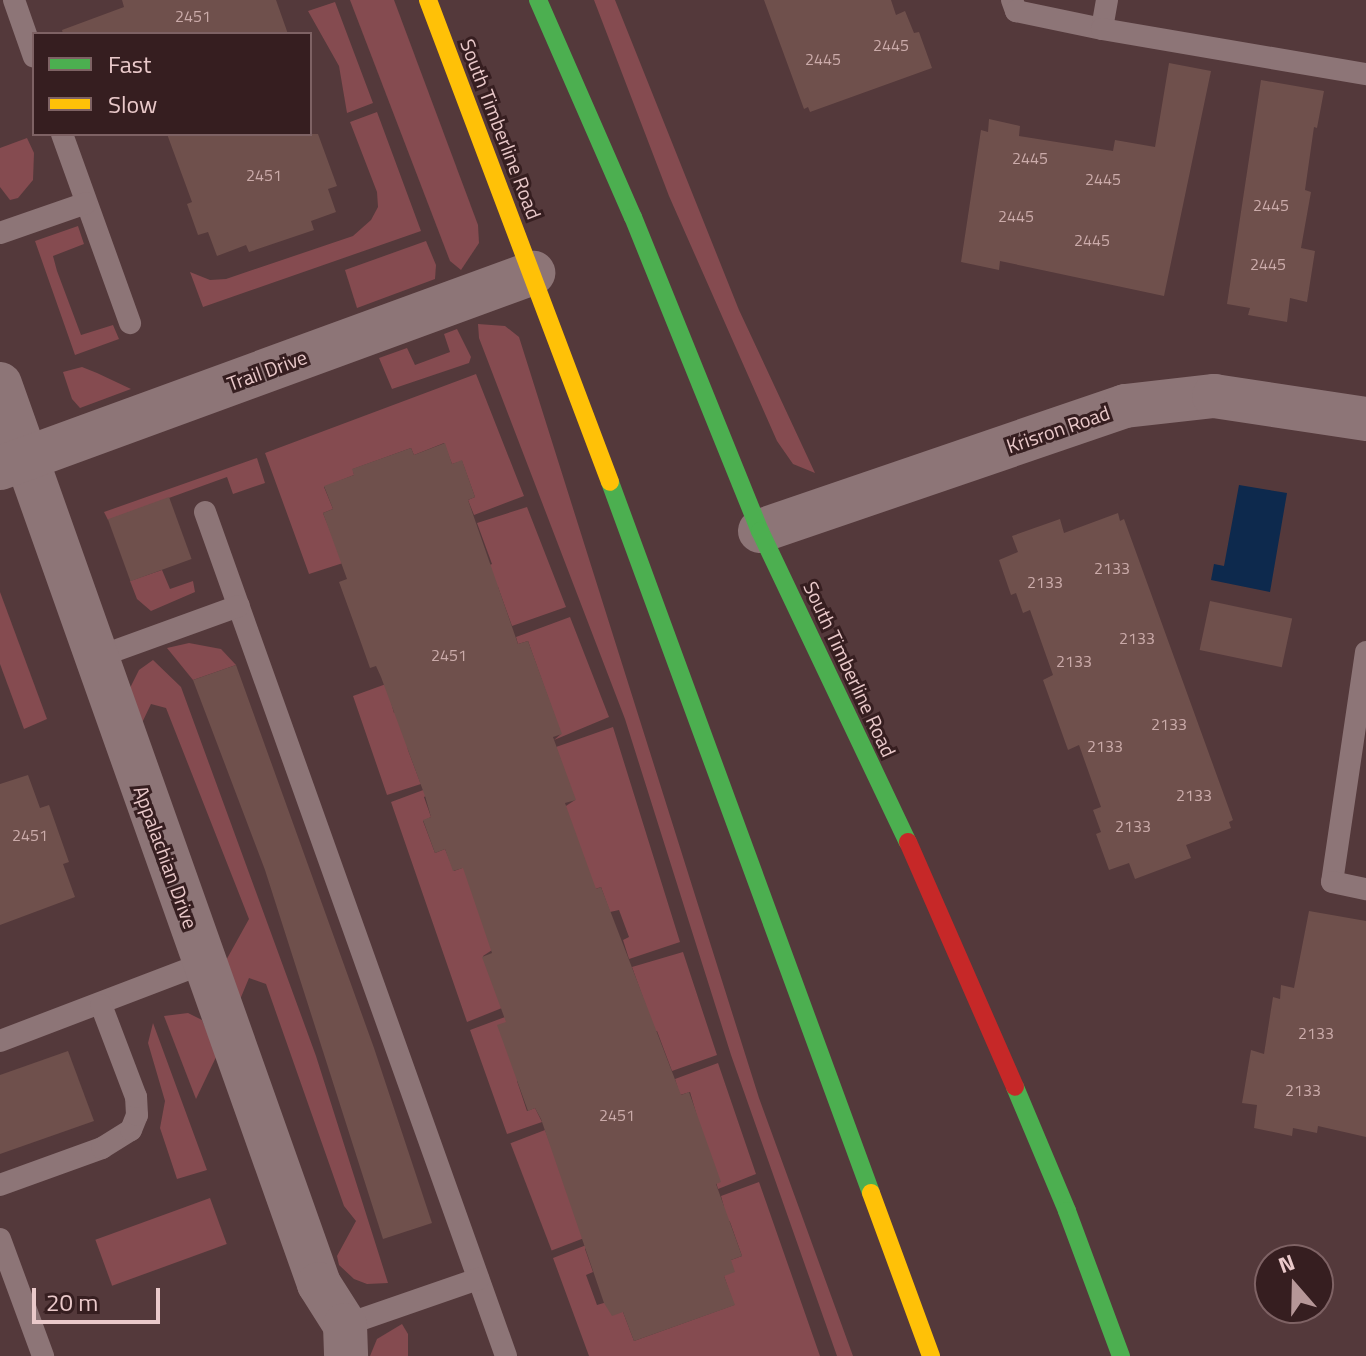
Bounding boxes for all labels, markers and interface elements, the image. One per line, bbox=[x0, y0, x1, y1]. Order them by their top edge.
house number: 2451 bbox=[175, 6, 211, 26]
legend bbox=[32, 32, 312, 136]
house number: 2445 bbox=[873, 35, 909, 55]
street label: South Timberline Road bbox=[456, 36, 546, 222]
text: Fast bbox=[108, 46, 151, 82]
house number: 2445 bbox=[805, 49, 841, 69]
text: Slow bbox=[108, 86, 157, 122]
house number: 2445 bbox=[1012, 148, 1048, 168]
house number: 2451 bbox=[246, 165, 282, 185]
house number: 2445 bbox=[1085, 169, 1121, 189]
house number: 2445 bbox=[1253, 195, 1289, 215]
house number: 2445 bbox=[998, 206, 1034, 226]
house number: 2445 bbox=[1074, 230, 1110, 250]
house number: 2445 bbox=[1250, 254, 1286, 274]
street label: Trail Drive bbox=[224, 345, 310, 395]
street label: Krisron Road bbox=[1003, 400, 1113, 458]
house number: 2133 bbox=[1094, 558, 1130, 578]
house number: 2133 bbox=[1027, 572, 1063, 592]
street label: South Timberline Road bbox=[799, 577, 901, 761]
house number: 2133 bbox=[1119, 628, 1155, 648]
house number: 2451 bbox=[431, 645, 467, 665]
house number: 2133 bbox=[1056, 651, 1092, 671]
house number: 2133 bbox=[1151, 714, 1187, 734]
house number: 2133 bbox=[1087, 736, 1123, 756]
street label: Appalachian Drive bbox=[129, 782, 203, 932]
house number: 2133 bbox=[1176, 785, 1212, 805]
house number: 2133 bbox=[1115, 816, 1151, 836]
house number: 2451 bbox=[12, 825, 48, 845]
house number: 2133 bbox=[1298, 1023, 1334, 1043]
house number: 2133 bbox=[1285, 1080, 1321, 1100]
house number: 2451 bbox=[599, 1105, 635, 1125]
north arrow bbox=[1254, 1244, 1334, 1324]
text: N bbox=[1273, 1245, 1299, 1282]
scale bar bbox=[36, 1272, 164, 1322]
text: 20 m bbox=[46, 1284, 98, 1320]

